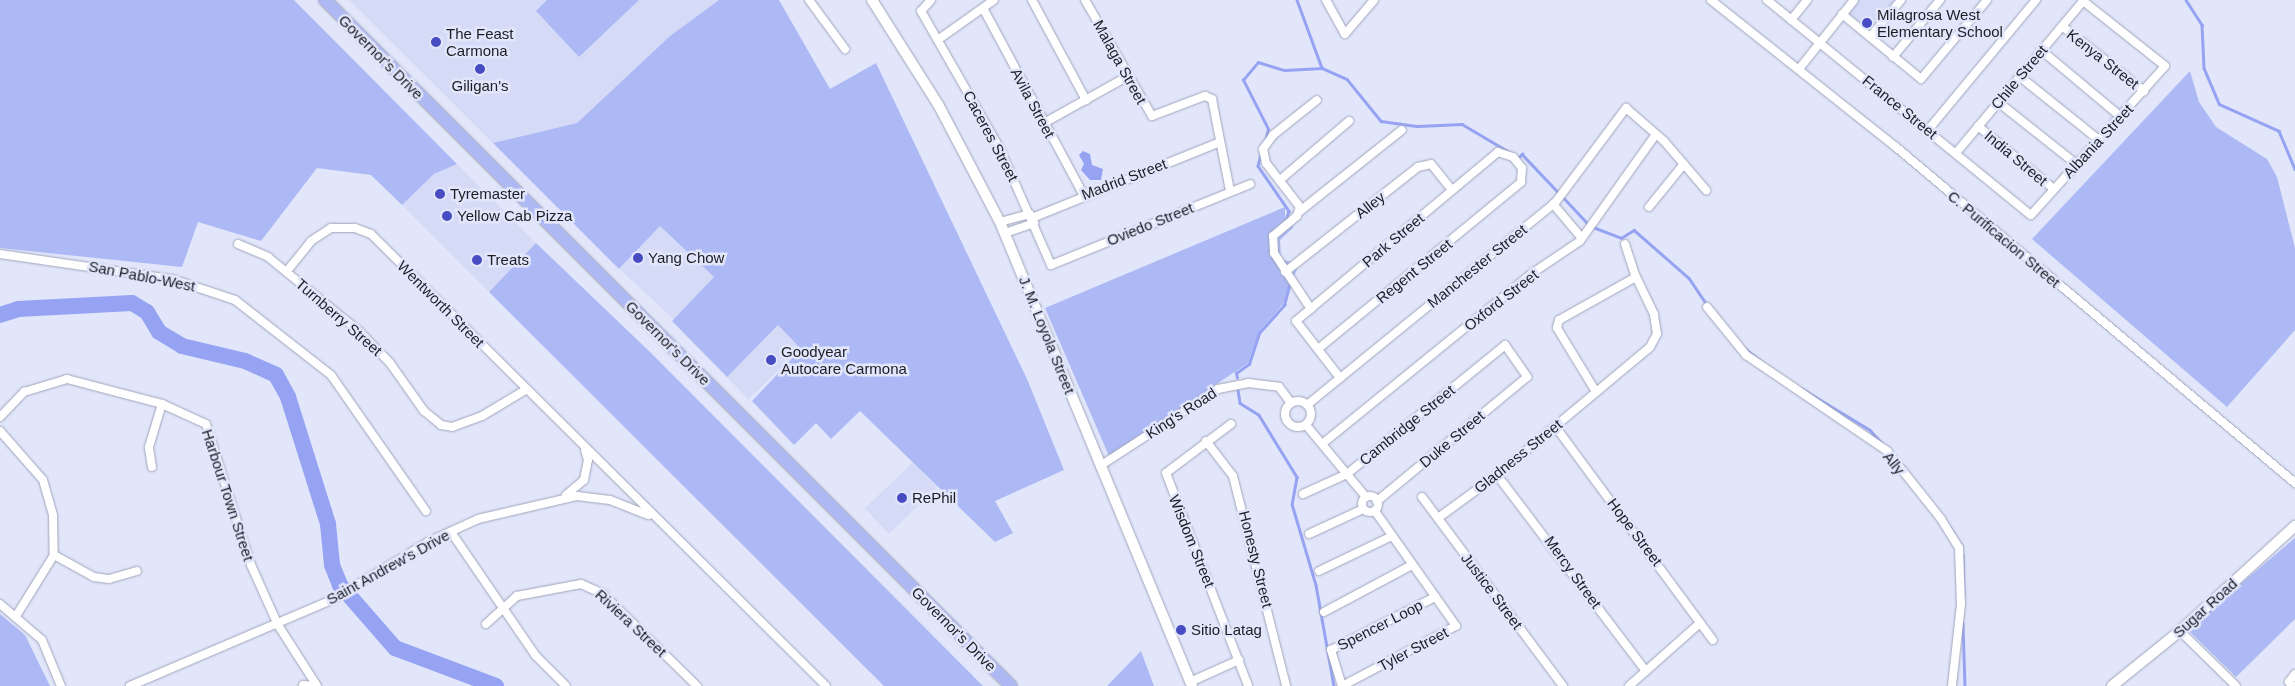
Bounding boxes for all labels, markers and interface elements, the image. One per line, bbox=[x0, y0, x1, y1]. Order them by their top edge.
place label: Milagrosa West Elementary School bbox=[1877, 5, 2003, 40]
street label: Governor's Drive bbox=[335, 11, 427, 103]
street label: Malaga Street bbox=[1089, 17, 1151, 107]
marker: Milagrosa West Elementary School bbox=[1861, 17, 1873, 29]
place label: The Feast Carmona bbox=[446, 24, 514, 59]
street label: Kenya Street bbox=[2063, 25, 2143, 93]
marker: The Feast Carmona bbox=[430, 36, 442, 48]
street label: Chile Street bbox=[1987, 41, 2051, 113]
marker: Giligan's bbox=[474, 63, 486, 75]
street label: Avila Street bbox=[1007, 65, 1059, 141]
street label: France Street bbox=[1859, 71, 1941, 143]
place label: Giligan's bbox=[451, 77, 509, 95]
street label: Caceres Street bbox=[960, 88, 1022, 184]
street label: Albania Street bbox=[2059, 100, 2137, 182]
street label: India Street bbox=[1981, 126, 2051, 190]
street label: Madrid Street bbox=[1079, 154, 1169, 204]
place label: Tyremaster bbox=[450, 185, 525, 203]
street label: C. Purificacion Street bbox=[1944, 187, 2064, 291]
marker: Tyremaster bbox=[434, 188, 446, 200]
street label: Alley bbox=[1352, 188, 1388, 222]
street label: Oviedo Street bbox=[1104, 198, 1196, 250]
place label: Yellow Cab Pizza bbox=[457, 207, 572, 225]
street label: Park Street bbox=[1358, 209, 1428, 271]
marker: Yellow Cab Pizza bbox=[441, 210, 453, 222]
street label: Manchester Street bbox=[1424, 220, 1530, 312]
street label: Regent Street bbox=[1372, 235, 1456, 307]
place label: Yang Chow bbox=[648, 249, 724, 267]
place label: Treats bbox=[487, 251, 529, 269]
marker: Yang Chow bbox=[632, 252, 644, 264]
marker: Treats bbox=[471, 254, 483, 266]
street label: San Pablo-West bbox=[87, 257, 197, 295]
street label: Wentworth Street bbox=[394, 257, 488, 351]
street label: Oxford Street bbox=[1460, 265, 1542, 335]
street label: J. M. Loyola Street bbox=[1015, 274, 1079, 396]
street label: Turnberry Street bbox=[292, 275, 386, 359]
street label: Governor's Drive bbox=[622, 297, 714, 389]
place label: Goodyear Autocare Carmona bbox=[781, 342, 907, 377]
marker: Goodyear Autocare Carmona bbox=[765, 354, 777, 366]
street label: Cambridge Street bbox=[1356, 381, 1458, 469]
street label: King's Road bbox=[1142, 384, 1220, 442]
street label: Duke Street bbox=[1416, 407, 1488, 471]
street label: Gladness Street bbox=[1471, 415, 1565, 497]
street label: Harbour Town Street bbox=[198, 427, 258, 563]
street label: Ally bbox=[1879, 448, 1909, 478]
place label: RePhil bbox=[912, 489, 956, 507]
marker: RePhil bbox=[896, 492, 908, 504]
street label: Wisdom Street bbox=[1165, 492, 1219, 590]
street label: Hope Street bbox=[1604, 495, 1666, 569]
street label: Honesty Street bbox=[1235, 509, 1277, 609]
street label: Saint Andrew's Drive bbox=[323, 525, 453, 609]
street label: Mercy Street bbox=[1541, 532, 1605, 612]
street label: Justice Street bbox=[1457, 549, 1527, 633]
street label: Sugar Road bbox=[2169, 575, 2241, 641]
street label: Governor's Drive bbox=[908, 583, 1000, 675]
street label: Riviera Street bbox=[592, 585, 670, 661]
street label: Spencer Loop bbox=[1334, 596, 1426, 654]
place label: Sitio Latag bbox=[1191, 621, 1262, 639]
street label: Tyler Street bbox=[1375, 623, 1451, 675]
marker: Sitio Latag bbox=[1175, 624, 1187, 636]

